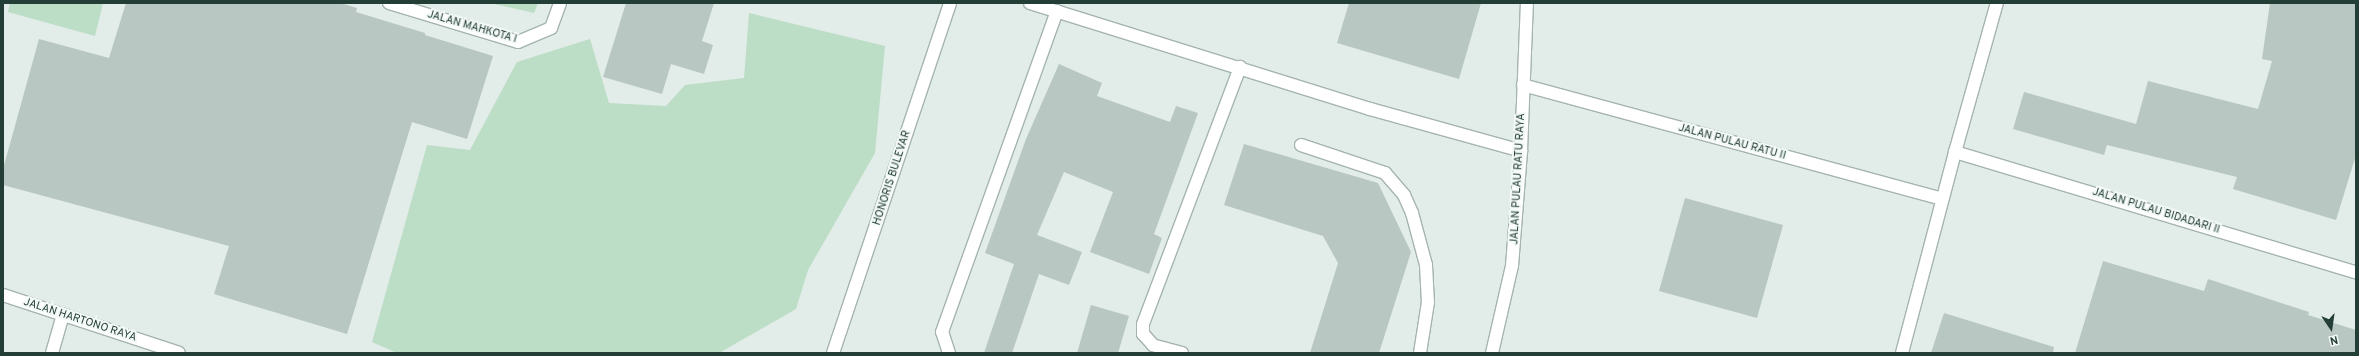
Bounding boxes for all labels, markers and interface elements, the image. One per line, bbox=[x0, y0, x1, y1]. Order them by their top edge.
street label: JALAN MAHKOTA I bbox=[425, 8, 519, 46]
street label: JALAN PULAU RATU RAYA bbox=[1508, 113, 1528, 245]
street label: JALAN PULAU RATU II bbox=[1677, 121, 1787, 163]
street label: HONORIS BULEVAR bbox=[870, 129, 914, 227]
street label: JALAN PULAU BIDADARI II bbox=[2091, 185, 2221, 237]
street label: JALAN HARTONO RAYA bbox=[22, 296, 138, 344]
north arrow bbox=[2311, 308, 2351, 348]
text: N bbox=[2328, 332, 2339, 347]

